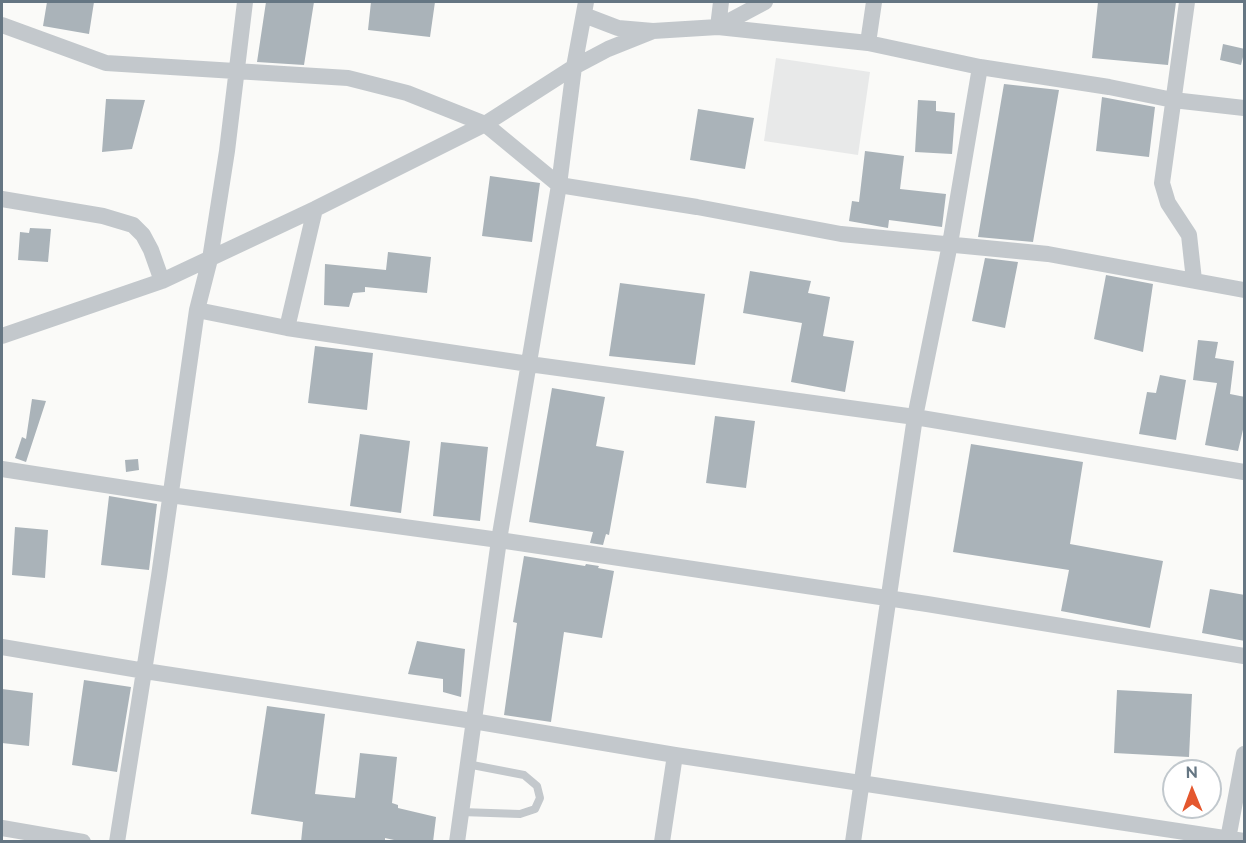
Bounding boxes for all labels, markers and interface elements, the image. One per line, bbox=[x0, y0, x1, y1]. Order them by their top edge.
north arrow bbox=[1162, 759, 1222, 819]
text: N bbox=[1185, 763, 1198, 782]

